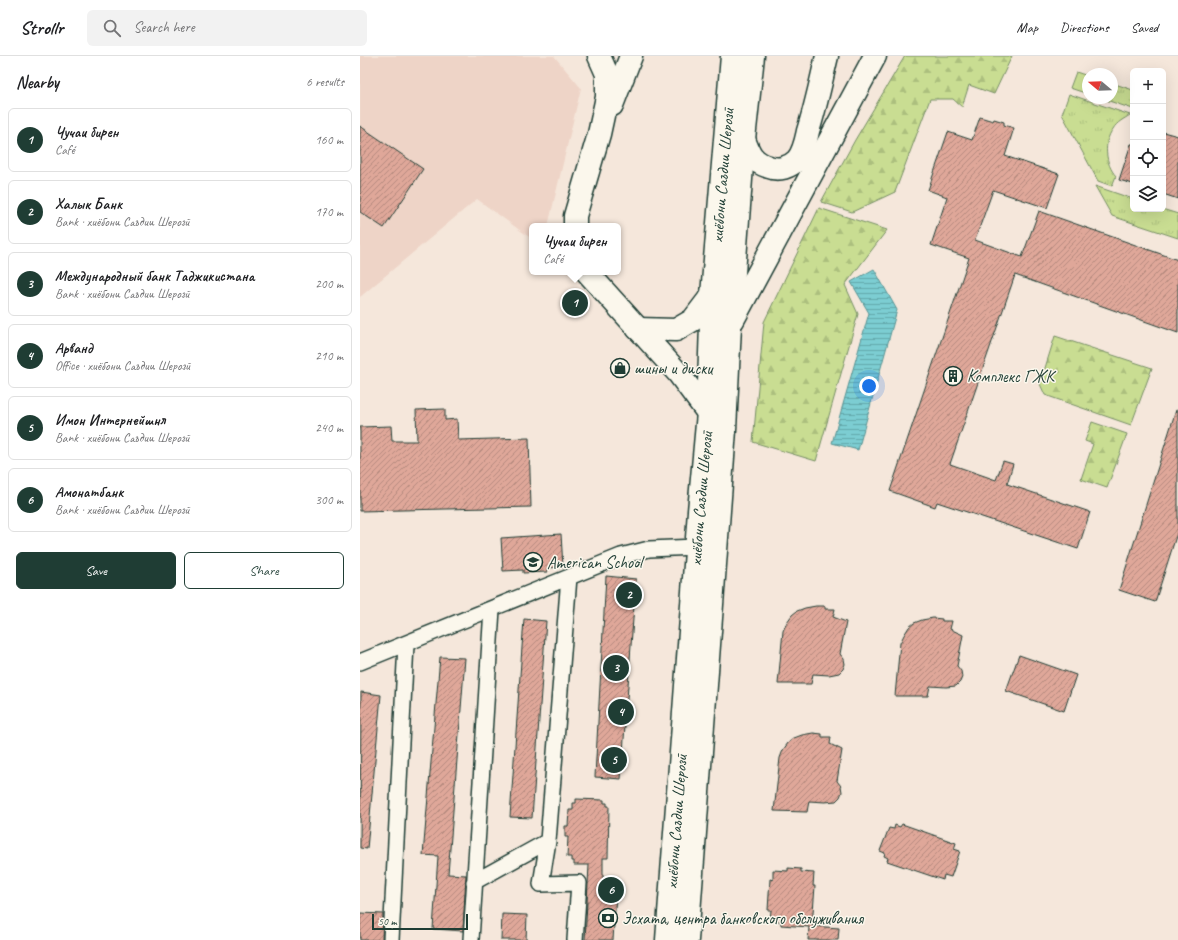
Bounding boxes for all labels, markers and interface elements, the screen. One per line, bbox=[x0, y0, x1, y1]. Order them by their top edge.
search box bbox=[87, 10, 367, 46]
text: Strollr bbox=[20, 16, 63, 40]
icon: search bbox=[101, 17, 123, 39]
text: Search here bbox=[133, 18, 195, 37]
text: Map bbox=[1017, 19, 1038, 36]
text: Directions bbox=[1060, 19, 1109, 36]
text: Saved bbox=[1131, 19, 1158, 36]
north arrow bbox=[1082, 68, 1118, 104]
map controls bbox=[1130, 68, 1166, 212]
button: + bbox=[1130, 68, 1166, 104]
text: Nearby bbox=[16, 72, 59, 93]
text: 6 results bbox=[306, 74, 344, 90]
button: − bbox=[1130, 104, 1166, 140]
street label: хиёбони Саъдии Шерозӣ bbox=[706, 105, 739, 243]
text: Чучаи бирен bbox=[55, 123, 118, 142]
text: 1 bbox=[27, 132, 33, 148]
text: 160 m bbox=[315, 132, 343, 148]
button: locate bbox=[1130, 140, 1166, 176]
text: Café bbox=[55, 142, 75, 158]
button: layers bbox=[1130, 176, 1166, 212]
text: Халык Банк bbox=[55, 195, 122, 214]
text: 2 bbox=[27, 204, 33, 220]
text: 170 m bbox=[315, 204, 343, 220]
text: Bank · хиёбони Саъдии Шерозӣ bbox=[55, 214, 190, 230]
popup bbox=[529, 223, 621, 275]
text: Чучаи бирен bbox=[543, 232, 607, 251]
text: Café bbox=[543, 251, 563, 267]
text: Международный банк Таджикистана bbox=[55, 267, 254, 286]
text: 3 bbox=[27, 276, 33, 292]
text: 200 m bbox=[315, 276, 343, 292]
text: Bank · хиёбони Саъдии Шерозӣ bbox=[55, 286, 190, 302]
pin: 1 bbox=[562, 288, 588, 318]
text: Арванд bbox=[55, 339, 93, 358]
text: 4 bbox=[27, 348, 33, 364]
text: 210 m bbox=[315, 348, 343, 364]
shop icon: шины и диски bbox=[609, 357, 631, 379]
text: Office · хиёбони Саъдии Шерозӣ bbox=[55, 358, 191, 374]
place label: шины и диски bbox=[634, 358, 714, 379]
building icon: Комплекс ГЖК bbox=[942, 365, 964, 387]
place label: Комплекс ГЖК bbox=[967, 366, 1057, 387]
your location bbox=[859, 376, 879, 396]
text: Имон Интернейшнл bbox=[55, 411, 165, 430]
text: 5 bbox=[27, 420, 33, 436]
text: 240 m bbox=[315, 420, 343, 436]
street label: хиёбони Саъдии Шерозӣ bbox=[685, 428, 717, 566]
text: Bank · хиёбони Саъдии Шерозӣ bbox=[55, 430, 190, 446]
text: Амонатбанк bbox=[55, 483, 123, 502]
text: 6 bbox=[27, 492, 33, 508]
text: 300 m bbox=[315, 492, 343, 508]
text: Bank · хиёбони Саъдии Шерозӣ bbox=[55, 502, 190, 518]
school or university icon: American School bbox=[522, 551, 544, 573]
button: Save bbox=[16, 552, 176, 589]
button: Share bbox=[184, 552, 344, 589]
place label: American School bbox=[547, 552, 645, 573]
pin: 2 bbox=[616, 580, 642, 610]
pin: 3 bbox=[603, 653, 629, 683]
pin: 4 bbox=[608, 697, 634, 727]
pin: 5 bbox=[601, 745, 627, 775]
street label: хиёбони Саъдии Шерозӣ bbox=[661, 751, 692, 889]
pin: 6 bbox=[598, 875, 624, 905]
bank icon: Эсхата, центра банковского обслуживания bbox=[597, 907, 619, 929]
place label: Эсхата, центра банковского обслуживания bbox=[622, 908, 864, 929]
scale bar bbox=[372, 912, 468, 931]
text: 50 m bbox=[378, 914, 397, 928]

